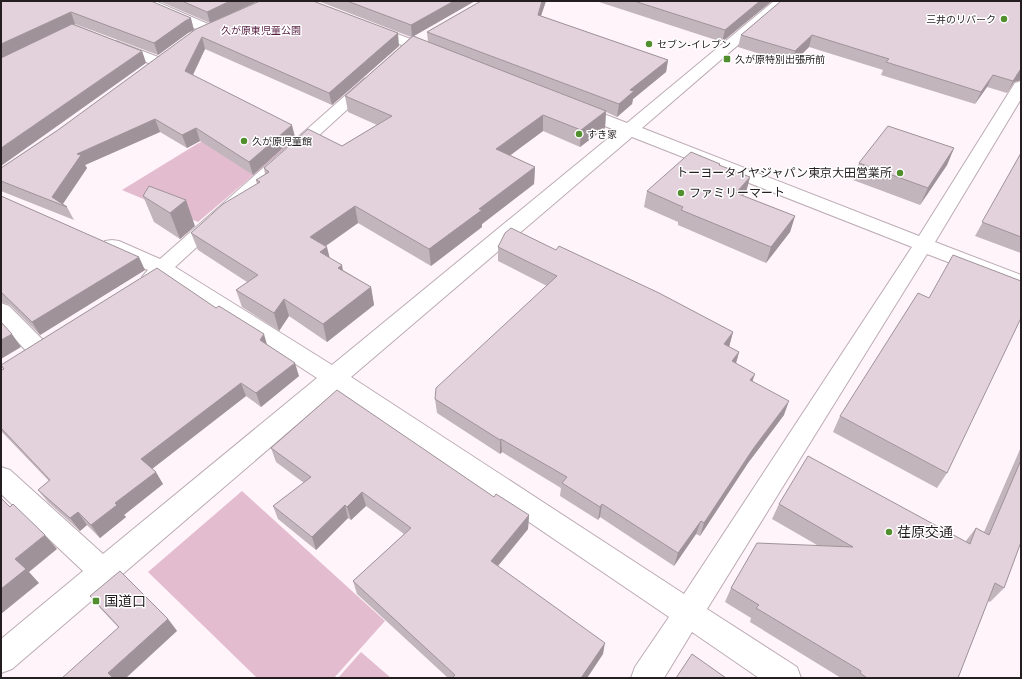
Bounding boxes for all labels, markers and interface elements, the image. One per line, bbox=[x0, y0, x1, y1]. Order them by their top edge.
place label: 三井のリパーク bbox=[926, 14, 996, 26]
marker: 三井のリパーク bbox=[999, 14, 1009, 24]
park label: 久が原東児童公園 bbox=[221, 25, 301, 37]
marker: セブン-イレブン bbox=[644, 39, 654, 49]
place label: セブン-イレブン bbox=[657, 39, 731, 51]
marker: 久が原特別出張所前 bbox=[722, 54, 732, 64]
place label: 久が原特別出張所前 bbox=[735, 54, 825, 66]
marker: すき家 bbox=[574, 129, 584, 139]
place label: すき家 bbox=[587, 129, 617, 141]
marker: 久が原児童館 bbox=[239, 136, 249, 146]
place label: 久が原児童館 bbox=[252, 136, 312, 148]
place label: トーヨータイヤジャパン東京大田営業所 bbox=[676, 166, 892, 180]
marker: トーヨータイヤジャパン東京大田営業所 bbox=[895, 168, 905, 178]
place label: ファミリーマート bbox=[689, 186, 785, 200]
marker: ファミリーマート bbox=[676, 188, 686, 198]
place label: 荏原交通 bbox=[897, 524, 953, 541]
marker: 荏原交通 bbox=[884, 527, 894, 537]
place label: 国道口 bbox=[104, 593, 146, 610]
marker: 国道口 bbox=[91, 596, 101, 606]

